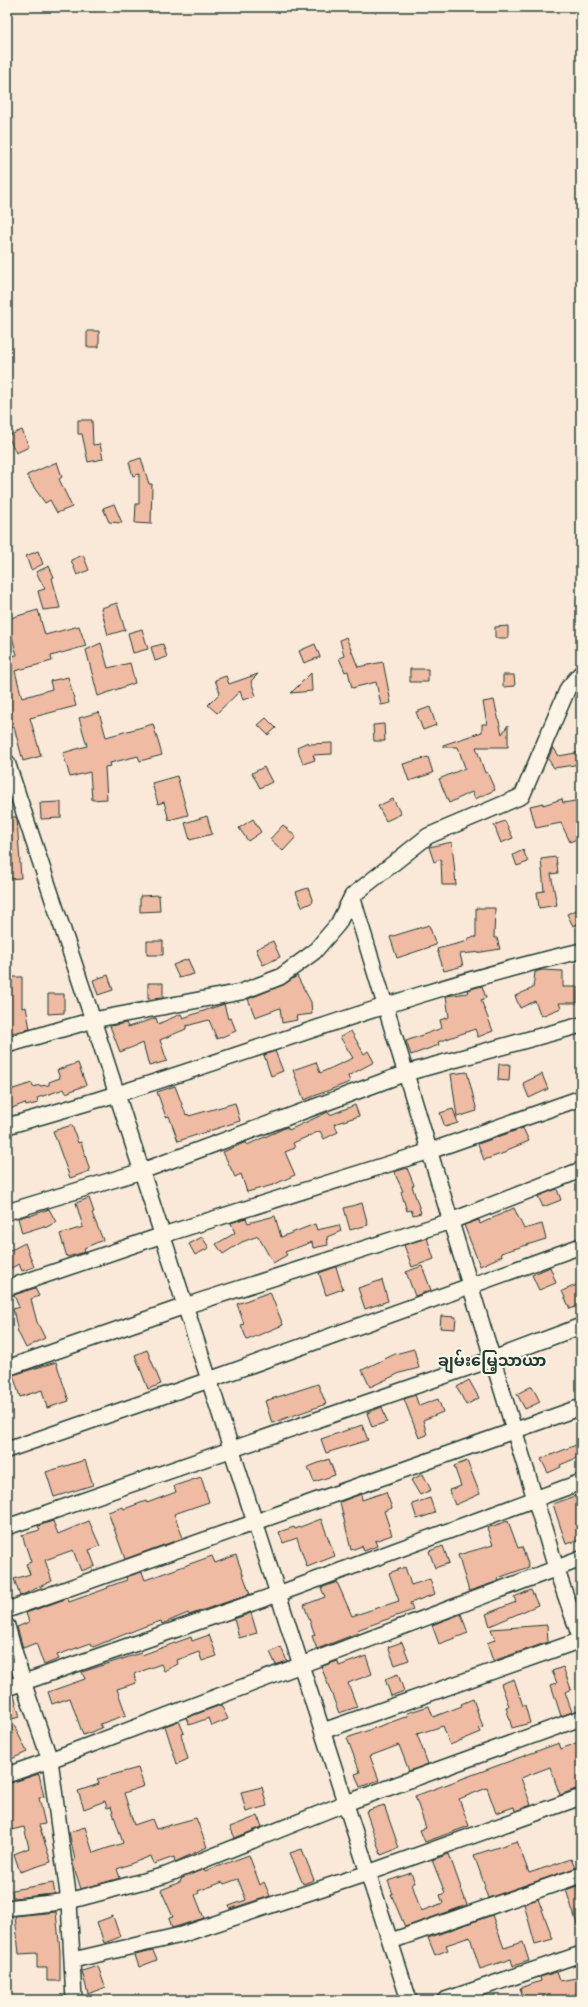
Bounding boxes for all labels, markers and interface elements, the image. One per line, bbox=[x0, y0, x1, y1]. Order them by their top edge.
district label: ချမ်းမြေ့သာယာ bbox=[438, 1349, 546, 1374]

